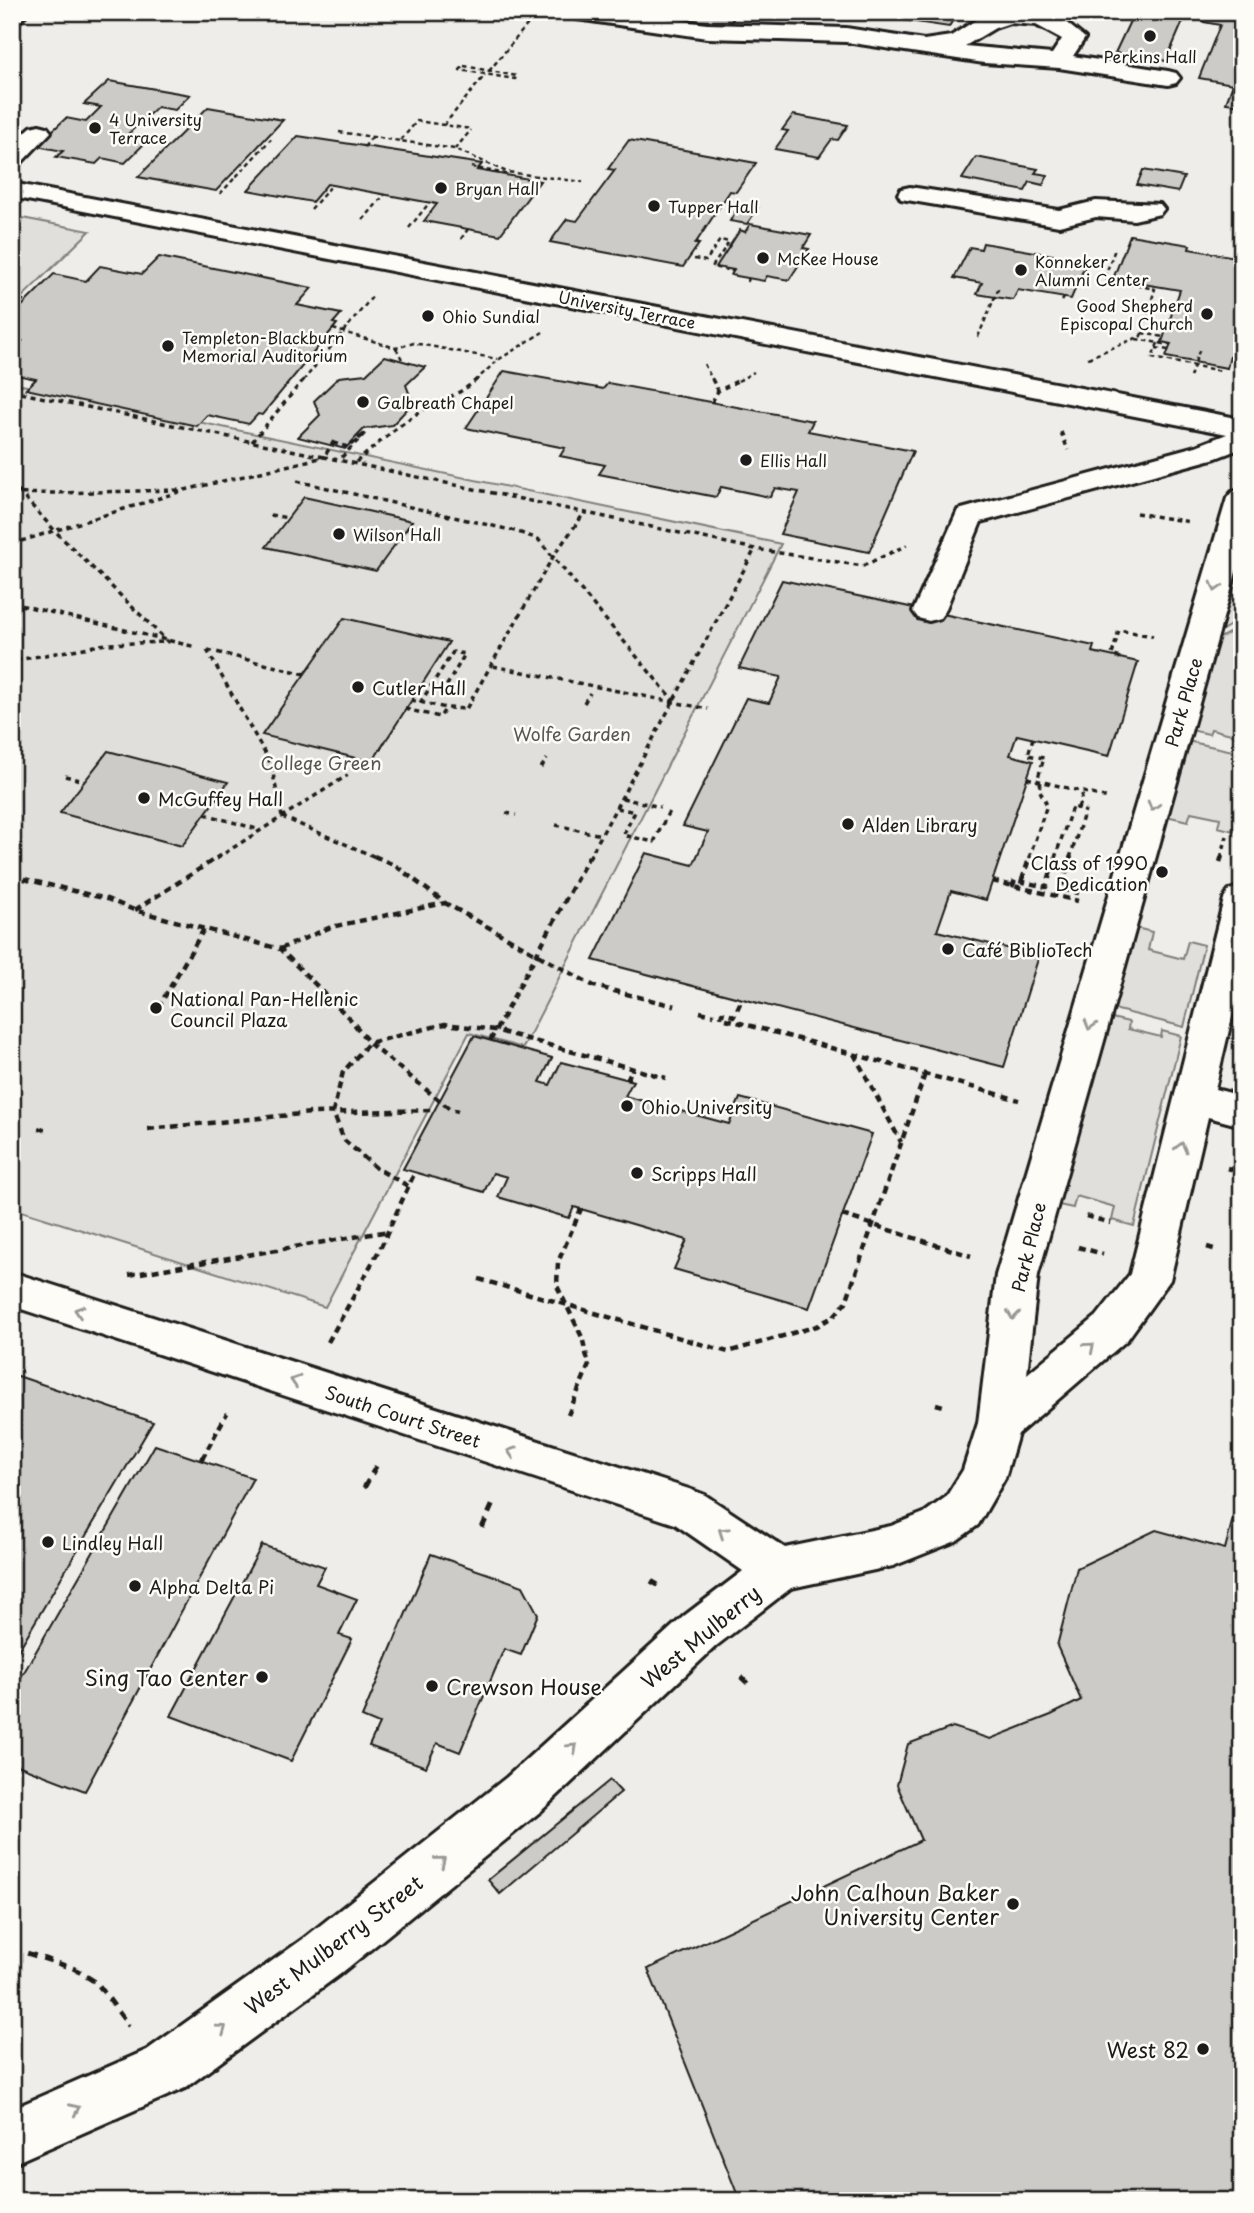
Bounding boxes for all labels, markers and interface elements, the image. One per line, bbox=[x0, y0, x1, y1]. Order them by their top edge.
marker: Perkins Hall bbox=[1142, 28, 1158, 44]
place label: Perkins Hall bbox=[1103, 44, 1197, 68]
place label: 4 University Terrace bbox=[109, 107, 202, 149]
marker: 4 University Terrace bbox=[87, 120, 103, 136]
place label: Bryan Hall bbox=[455, 176, 539, 200]
marker: Bryan Hall bbox=[433, 180, 449, 196]
place label: Tupper Hall bbox=[668, 194, 759, 218]
marker: Tupper Hall bbox=[646, 198, 662, 214]
place label: McKee House bbox=[777, 246, 879, 270]
place label: Konneker Alumni Center bbox=[1035, 249, 1149, 291]
marker: McKee House bbox=[755, 250, 771, 266]
marker: Konneker Alumni Center bbox=[1013, 262, 1029, 278]
street label: University Terrace bbox=[556, 284, 698, 334]
place label: Good Shepherd Episcopal Church bbox=[1060, 293, 1193, 335]
place label: Ohio Sundial bbox=[442, 304, 540, 328]
marker: Good Shepherd Episcopal Church bbox=[1199, 306, 1215, 322]
marker: Ohio Sundial bbox=[420, 308, 436, 324]
place label: Templeton-Blackburn Memorial Auditorium bbox=[182, 325, 348, 367]
marker: Templeton-Blackburn Memorial Auditorium bbox=[160, 338, 176, 354]
place label: Galbreath Chapel bbox=[377, 390, 514, 414]
marker: Galbreath Chapel bbox=[355, 394, 371, 410]
place label: Ellis Hall bbox=[760, 448, 827, 472]
marker: Ellis Hall bbox=[738, 452, 754, 468]
place label: Wilson Hall bbox=[353, 522, 441, 546]
marker: Wilson Hall bbox=[331, 526, 347, 542]
one-way arrow bbox=[1209, 581, 1224, 593]
street label: Park Place bbox=[1157, 654, 1209, 750]
place label: Cutler Hall bbox=[372, 674, 466, 701]
marker: Cutler Hall bbox=[350, 679, 366, 695]
park label: Wolfe Garden bbox=[513, 720, 631, 747]
park label: College Green bbox=[261, 749, 381, 776]
place label: McGuffey Hall bbox=[158, 785, 283, 812]
marker: McGuffey Hall bbox=[136, 790, 152, 806]
one-way arrow bbox=[1146, 800, 1161, 812]
place label: Alden Library bbox=[862, 811, 978, 838]
marker: Alden Library bbox=[840, 816, 856, 832]
place label: Class of 1990 Dedication bbox=[1031, 849, 1148, 897]
marker: Class of 1990 Dedication bbox=[1154, 864, 1170, 880]
place label: Café BiblioTech bbox=[962, 936, 1093, 963]
marker: Café BiblioTech bbox=[940, 941, 956, 957]
place label: National Pan-Hellenic Council Plaza bbox=[170, 985, 358, 1033]
marker: National Pan-Hellenic Council Plaza bbox=[148, 1000, 164, 1016]
one-way arrow bbox=[1083, 1018, 1098, 1030]
place label: Ohio University bbox=[641, 1093, 773, 1120]
marker: Ohio University bbox=[619, 1098, 635, 1114]
one-way arrow bbox=[1173, 1141, 1187, 1153]
place label: Scripps Hall bbox=[651, 1160, 757, 1187]
marker: Scripps Hall bbox=[629, 1165, 645, 1181]
street label: Park Place bbox=[1004, 1199, 1052, 1295]
one-way arrow bbox=[73, 1304, 85, 1319]
one-way arrow bbox=[1005, 1309, 1020, 1321]
one-way arrow bbox=[1081, 1343, 1094, 1355]
one-way arrow bbox=[290, 1375, 302, 1389]
street label: South Court Street bbox=[322, 1378, 484, 1454]
one-way arrow bbox=[506, 1446, 518, 1460]
one-way arrow bbox=[718, 1528, 731, 1541]
place label: Lindley Hall bbox=[62, 1529, 163, 1556]
marker: Lindley Hall bbox=[40, 1534, 56, 1550]
place label: Alpha Delta Pi bbox=[149, 1573, 274, 1600]
street label: West Mulberry bbox=[633, 1576, 767, 1696]
marker: Alpha Delta Pi bbox=[127, 1578, 143, 1594]
place label: Sing Tao Center bbox=[84, 1661, 248, 1693]
marker: Sing Tao Center bbox=[254, 1669, 270, 1685]
place label: Crewson House bbox=[446, 1670, 602, 1702]
marker: Crewson House bbox=[424, 1678, 440, 1694]
one-way arrow bbox=[565, 1744, 578, 1757]
one-way arrow bbox=[433, 1857, 446, 1869]
street label: West Mulberry Street bbox=[237, 1866, 429, 2022]
place label: John Calhoun Baker University Center bbox=[791, 1876, 999, 1932]
marker: John Calhoun Baker University Center bbox=[1005, 1896, 1021, 1912]
one-way arrow bbox=[214, 2025, 227, 2037]
place label: West 82 bbox=[1107, 2033, 1189, 2065]
marker: West 82 bbox=[1195, 2041, 1211, 2057]
one-way arrow bbox=[67, 2103, 80, 2117]

